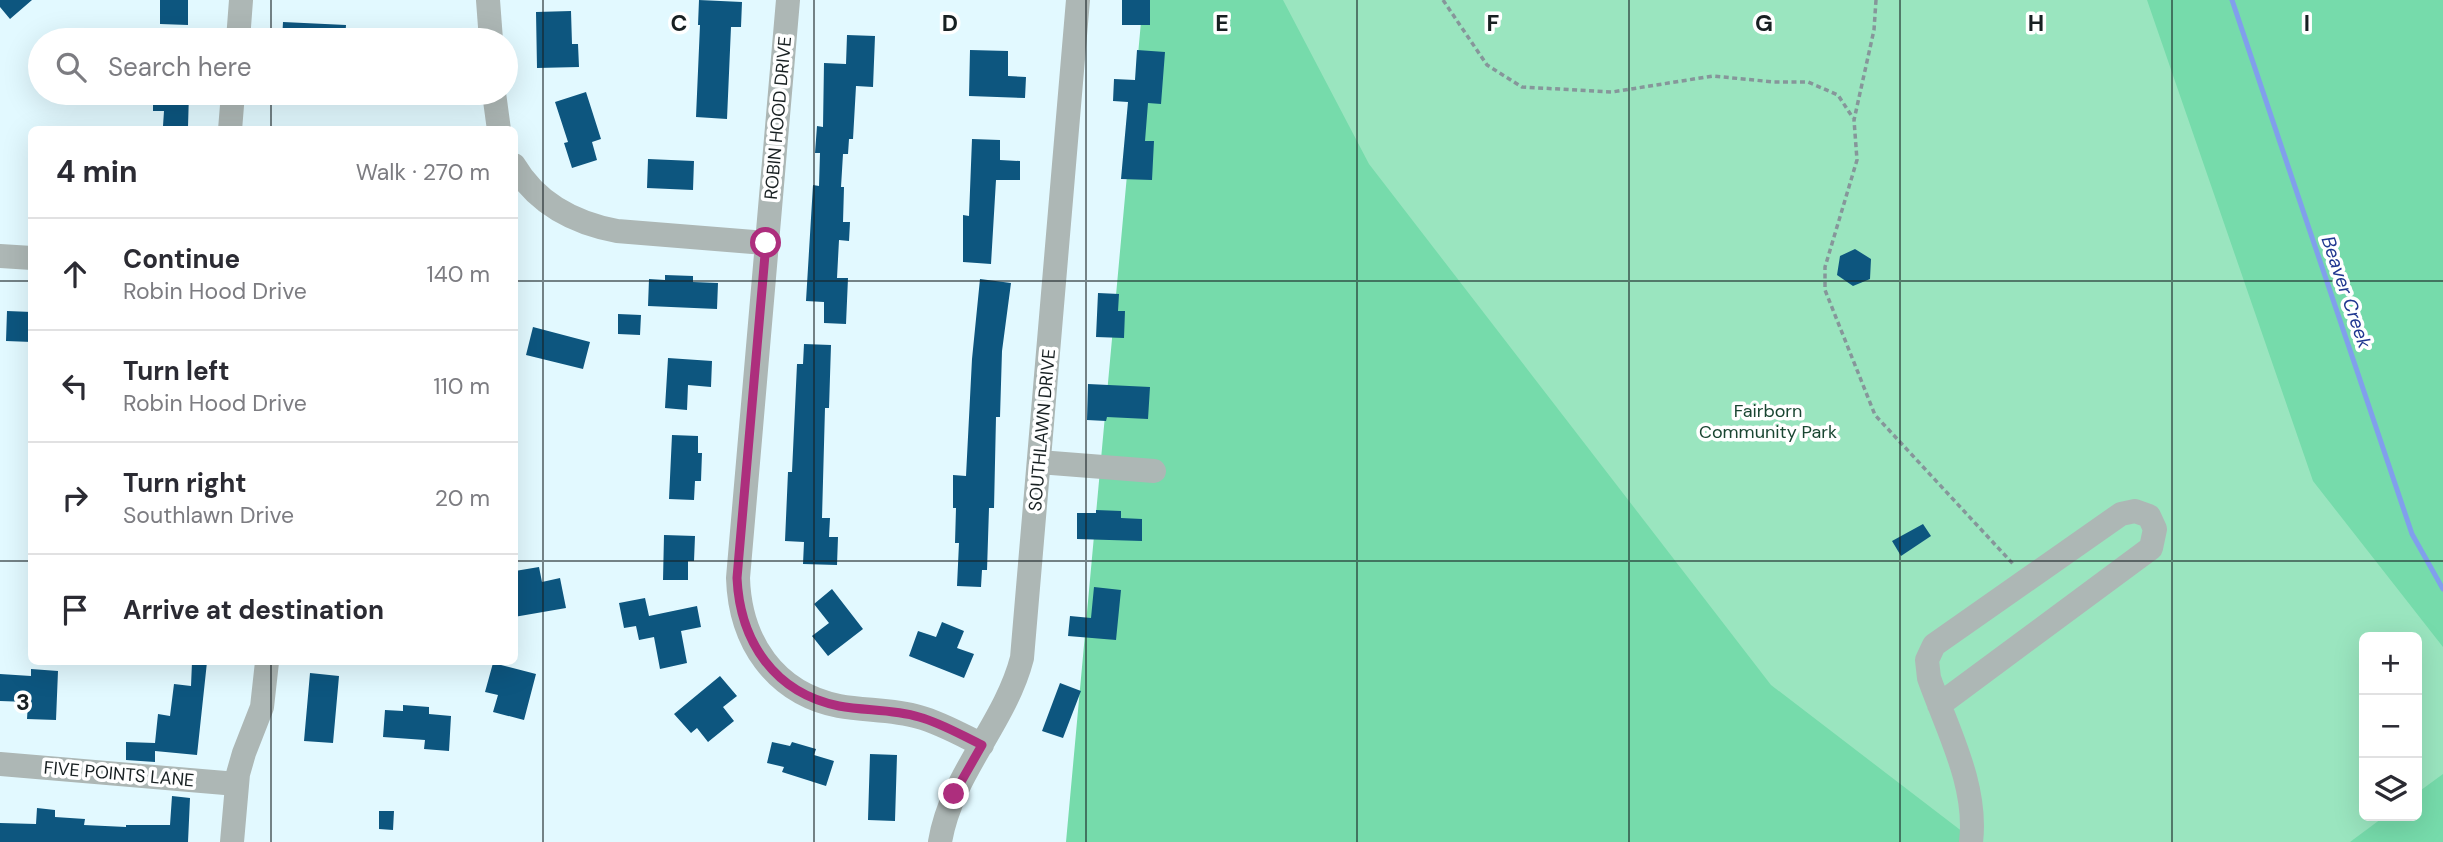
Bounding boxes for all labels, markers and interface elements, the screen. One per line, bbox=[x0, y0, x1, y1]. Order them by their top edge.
text: C bbox=[671, 8, 687, 38]
text: D bbox=[942, 8, 958, 38]
text: E bbox=[1215, 8, 1229, 38]
text: F bbox=[1487, 8, 1500, 38]
text: G bbox=[1755, 8, 1773, 38]
text: H bbox=[2028, 8, 2044, 38]
text: I bbox=[2304, 8, 2310, 38]
search box bbox=[28, 28, 518, 105]
street label: ROBIN HOOD DRIVE bbox=[759, 35, 797, 201]
icon: search bbox=[52, 48, 90, 86]
text: Search here bbox=[108, 50, 251, 84]
text: 4 min bbox=[56, 152, 138, 191]
text: Walk · 270 m bbox=[356, 157, 490, 187]
route start bbox=[750, 227, 781, 258]
water label: Beaver Creek bbox=[2316, 233, 2378, 352]
text: Continue bbox=[123, 242, 240, 276]
icon: ahead bbox=[56, 255, 94, 293]
text: 140 m bbox=[427, 259, 490, 289]
text: Robin Hood Drive bbox=[123, 276, 307, 306]
street label: SOUTHLAWN DRIVE bbox=[1023, 348, 1061, 512]
text: Turn left bbox=[123, 354, 230, 388]
icon: left bbox=[56, 367, 94, 405]
text: 110 m bbox=[433, 371, 490, 401]
text: Robin Hood Drive bbox=[123, 388, 307, 418]
park label: Fairborn Community Park bbox=[1699, 399, 1837, 444]
text: Turn right bbox=[123, 466, 247, 500]
icon: right bbox=[56, 479, 94, 517]
text: 20 m bbox=[435, 483, 490, 513]
text: Southlawn Drive bbox=[123, 500, 294, 530]
icon: arrive bbox=[56, 591, 94, 629]
text: Arrive at destination bbox=[123, 593, 384, 627]
map controls bbox=[2359, 632, 2422, 821]
button: + bbox=[2359, 632, 2422, 695]
text: 3 bbox=[16, 687, 30, 717]
button: − bbox=[2359, 695, 2422, 758]
street label: FIVE POINTS LANE bbox=[43, 755, 195, 793]
button: layers bbox=[2359, 758, 2422, 821]
route end bbox=[938, 778, 969, 809]

